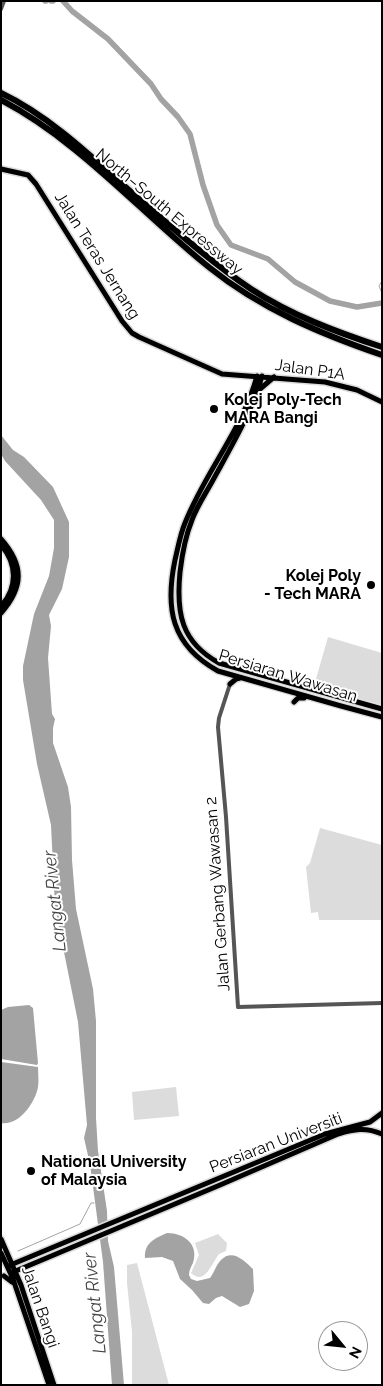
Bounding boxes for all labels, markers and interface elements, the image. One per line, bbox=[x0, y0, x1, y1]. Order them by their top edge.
street label: North–South Expressway bbox=[91, 145, 247, 279]
street label: Jalan Teras Jernang bbox=[50, 189, 144, 323]
street label: Jalan P1A bbox=[274, 356, 346, 384]
place label: Kolej Poly-Tech MARA Bangi bbox=[224, 390, 342, 428]
marker: Kolej Poly-Tech MARA Bangi bbox=[208, 403, 220, 415]
place label: Kolej Poly - Tech MARA bbox=[264, 566, 361, 604]
marker: Kolej Poly - Tech MARA bbox=[365, 579, 377, 591]
street label: Persiaran Wawasan bbox=[216, 646, 360, 706]
street label: Jalan Gerbang Wawasan 2 bbox=[202, 796, 234, 992]
water label: Langat River bbox=[39, 849, 71, 953]
street label: Persiaran Universiti bbox=[207, 1109, 345, 1177]
place label: National University of Malaysia bbox=[41, 1152, 187, 1190]
marker: National University of Malaysia bbox=[25, 1165, 37, 1177]
water label: Langat River bbox=[79, 1251, 111, 1355]
street label: Jalan Bangi bbox=[17, 1264, 63, 1350]
north arrow bbox=[318, 1321, 368, 1371]
text: N bbox=[346, 1344, 365, 1361]

